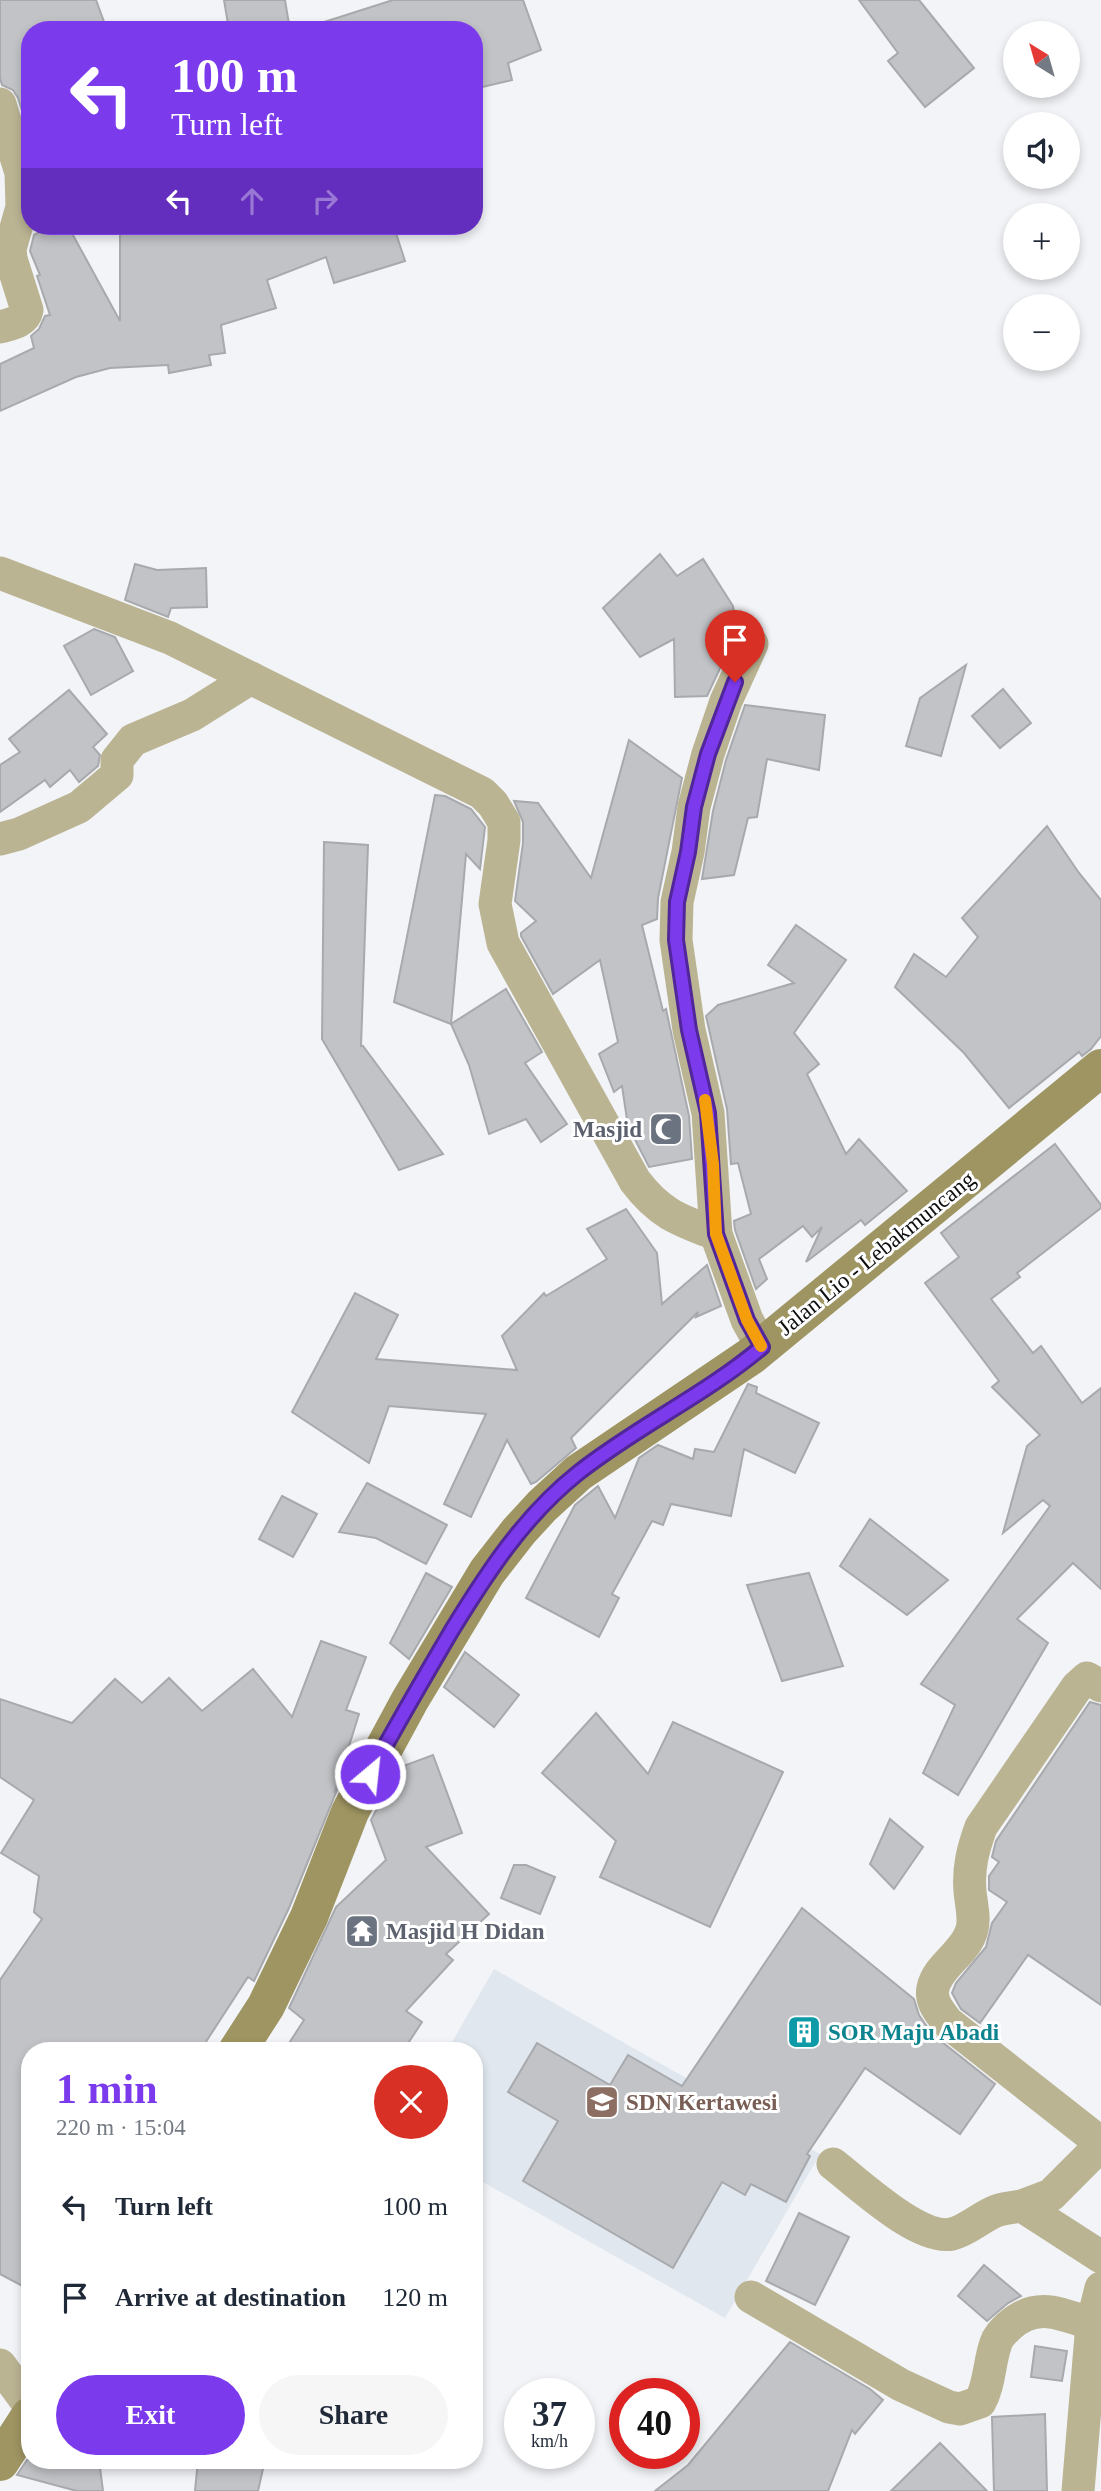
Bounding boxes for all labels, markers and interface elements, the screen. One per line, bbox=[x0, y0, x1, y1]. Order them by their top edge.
north arrow bbox=[1003, 21, 1080, 98]
map controls bbox=[1003, 21, 1080, 371]
text: 100 m bbox=[171, 48, 298, 103]
icon: left bbox=[56, 49, 147, 140]
text: Turn left bbox=[171, 106, 283, 142]
button: sound bbox=[1003, 112, 1080, 189]
icon: left bbox=[160, 182, 198, 220]
icon: ahead bbox=[233, 182, 271, 220]
icon: right bbox=[306, 182, 344, 220]
button: + bbox=[1003, 203, 1080, 280]
button: − bbox=[1003, 294, 1080, 371]
pin bbox=[705, 610, 765, 682]
icon: arrive bbox=[716, 621, 754, 659]
mosque icon: Masjid bbox=[647, 1110, 685, 1148]
place label: Masjid bbox=[573, 1117, 642, 1142]
street label: Jalan Lio - Lebakmuncang bbox=[773, 1166, 980, 1340]
position arrow bbox=[333, 1737, 407, 1811]
temple icon: Masjid H Didan bbox=[343, 1912, 381, 1950]
place label: Masjid H Didan bbox=[386, 1919, 545, 1944]
building icon: SOR Maju Abadi bbox=[785, 2013, 823, 2051]
place label: SOR Maju Abadi bbox=[828, 2020, 1000, 2045]
button: close bbox=[374, 2065, 448, 2139]
text: 1 min bbox=[56, 2066, 158, 2112]
school or university icon: SDN Kertawesi bbox=[583, 2083, 621, 2121]
place label: SDN Kertawesi bbox=[626, 2090, 778, 2115]
text: 220 m · 15:04 bbox=[56, 2115, 186, 2140]
icon: left bbox=[56, 2188, 94, 2226]
text: Turn left bbox=[115, 2192, 213, 2221]
text: 100 m bbox=[382, 2192, 448, 2221]
icon: arrive bbox=[56, 2279, 94, 2317]
text: Arrive at destination bbox=[115, 2283, 346, 2312]
text: 120 m bbox=[382, 2283, 448, 2312]
button: Exit bbox=[56, 2375, 245, 2455]
button: Share bbox=[259, 2375, 448, 2455]
speed limit sign: 40 bbox=[609, 2378, 700, 2469]
text: 37 bbox=[532, 2395, 567, 2434]
text: km/h bbox=[531, 2431, 568, 2451]

